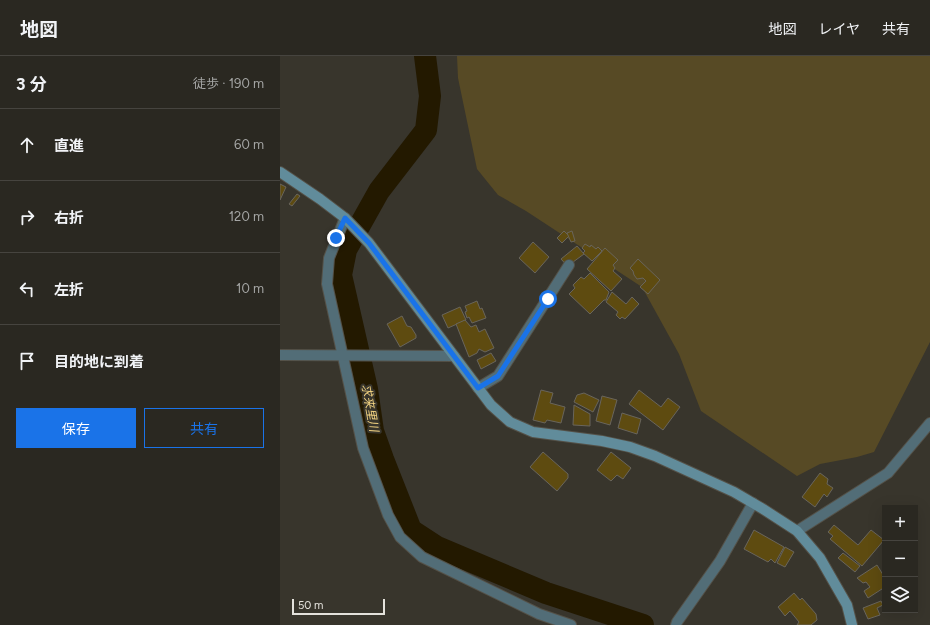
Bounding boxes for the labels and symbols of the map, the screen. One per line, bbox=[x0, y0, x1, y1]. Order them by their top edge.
route end bbox=[327, 229, 345, 247]
route start bbox=[539, 290, 557, 308]
water label: 求来里川 bbox=[359, 383, 381, 435]
scale bar bbox=[292, 597, 385, 616]

